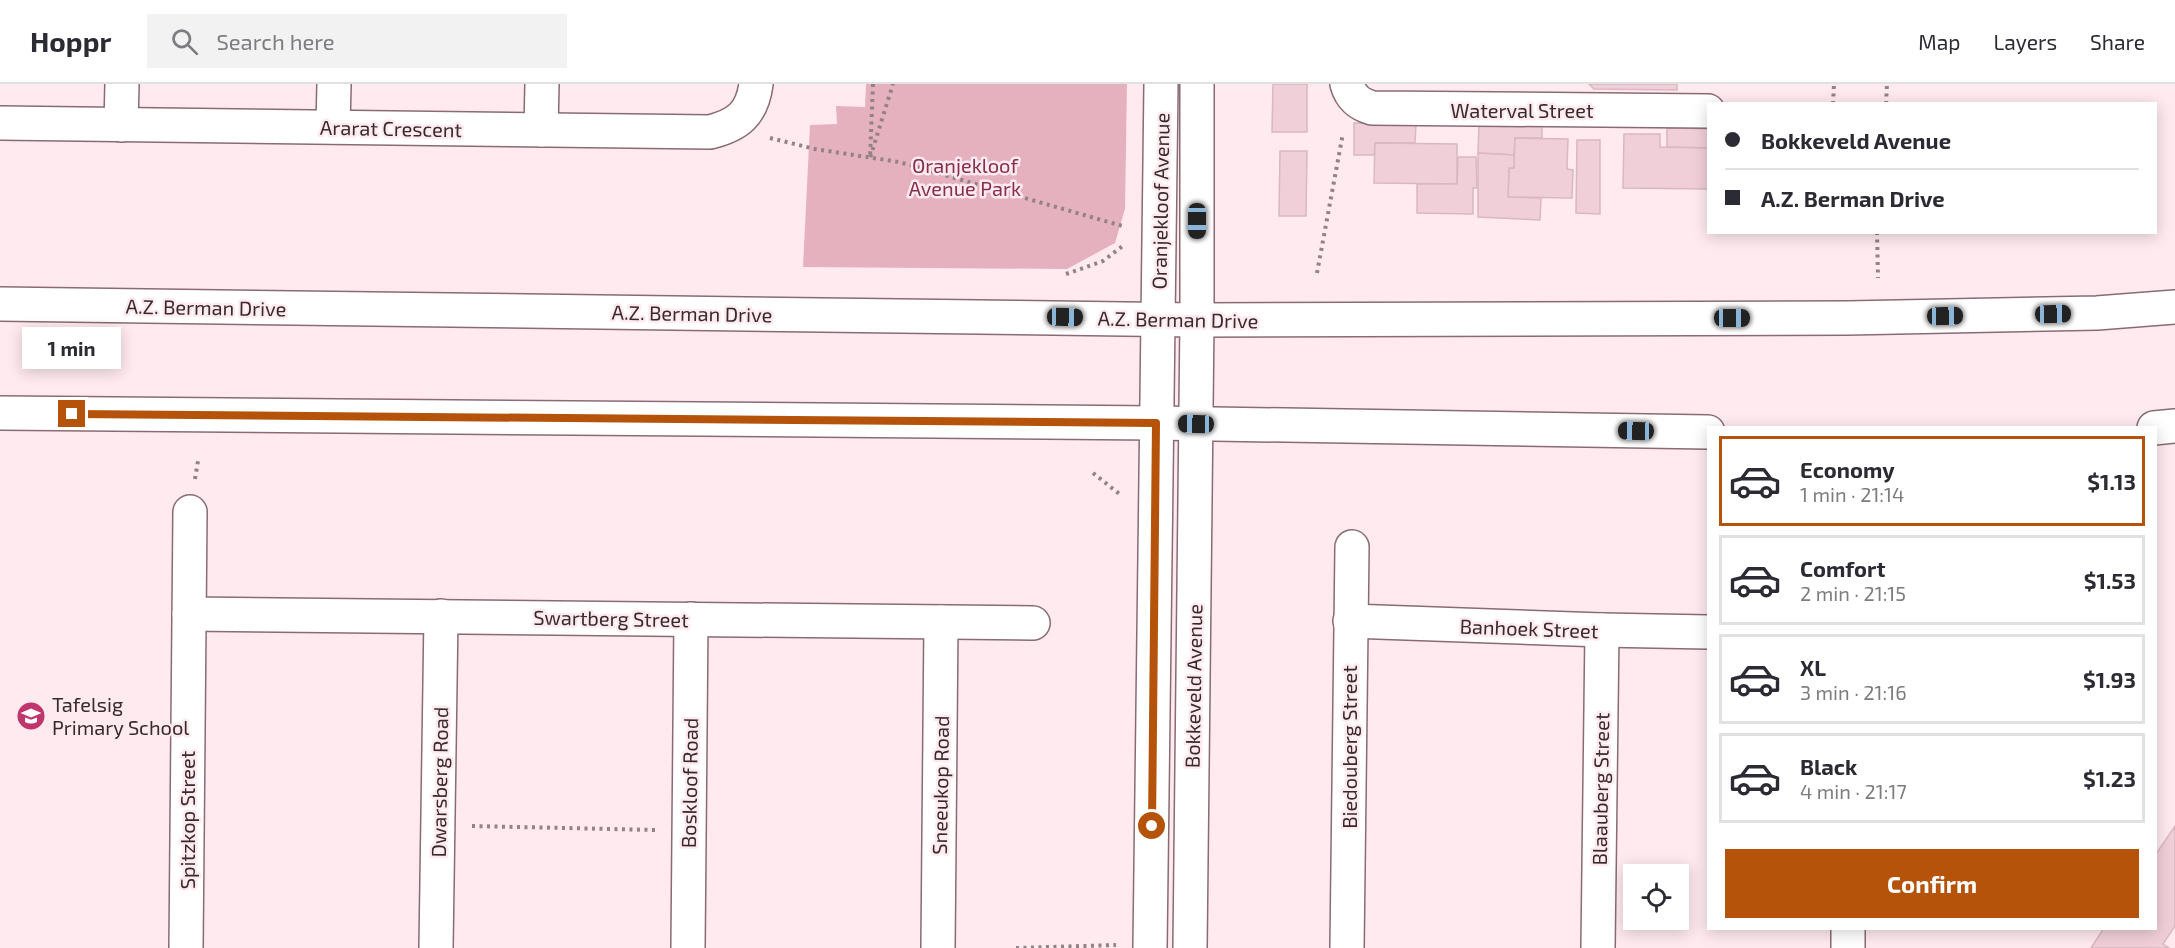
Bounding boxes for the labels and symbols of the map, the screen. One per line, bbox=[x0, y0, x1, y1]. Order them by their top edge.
street label: Waterval Street bbox=[1450, 98, 1594, 122]
street label: Oranjekloof Avenue bbox=[1146, 112, 1174, 290]
street label: Ararat Crescent bbox=[320, 115, 463, 141]
park label: Oranjekloof Avenue Park bbox=[909, 153, 1021, 200]
car bbox=[1188, 203, 1206, 239]
street label: A.Z. Berman Drive bbox=[125, 294, 287, 320]
street label: A.Z. Berman Drive bbox=[611, 300, 773, 326]
car bbox=[2035, 305, 2071, 323]
street label: A.Z. Berman Drive bbox=[1097, 306, 1259, 332]
car bbox=[1927, 307, 1963, 325]
car bbox=[1047, 308, 1083, 326]
car bbox=[1714, 309, 1750, 327]
callout: 1 min bbox=[22, 327, 122, 369]
route end bbox=[58, 400, 85, 427]
car bbox=[1178, 415, 1214, 433]
car bbox=[1618, 422, 1654, 440]
street label: Bokkeveld Avenue bbox=[1180, 604, 1206, 768]
street label: Swartberg Street bbox=[533, 605, 689, 631]
street label: Banhoek Street bbox=[1459, 614, 1599, 642]
street label: Biedouberg Street bbox=[1337, 665, 1361, 829]
place label: Tafelsig Primary School bbox=[52, 692, 189, 739]
school or university icon: Tafelsig Primary School bbox=[15, 700, 47, 732]
street label: Dwarsberg Road bbox=[426, 706, 452, 858]
street label: Blaauberg Street bbox=[1587, 712, 1613, 866]
street label: Sneeukop Road bbox=[927, 715, 953, 855]
street label: Boskloof Road bbox=[676, 718, 702, 848]
street label: Spitzkop Street bbox=[175, 750, 199, 889]
route start bbox=[1138, 812, 1165, 839]

